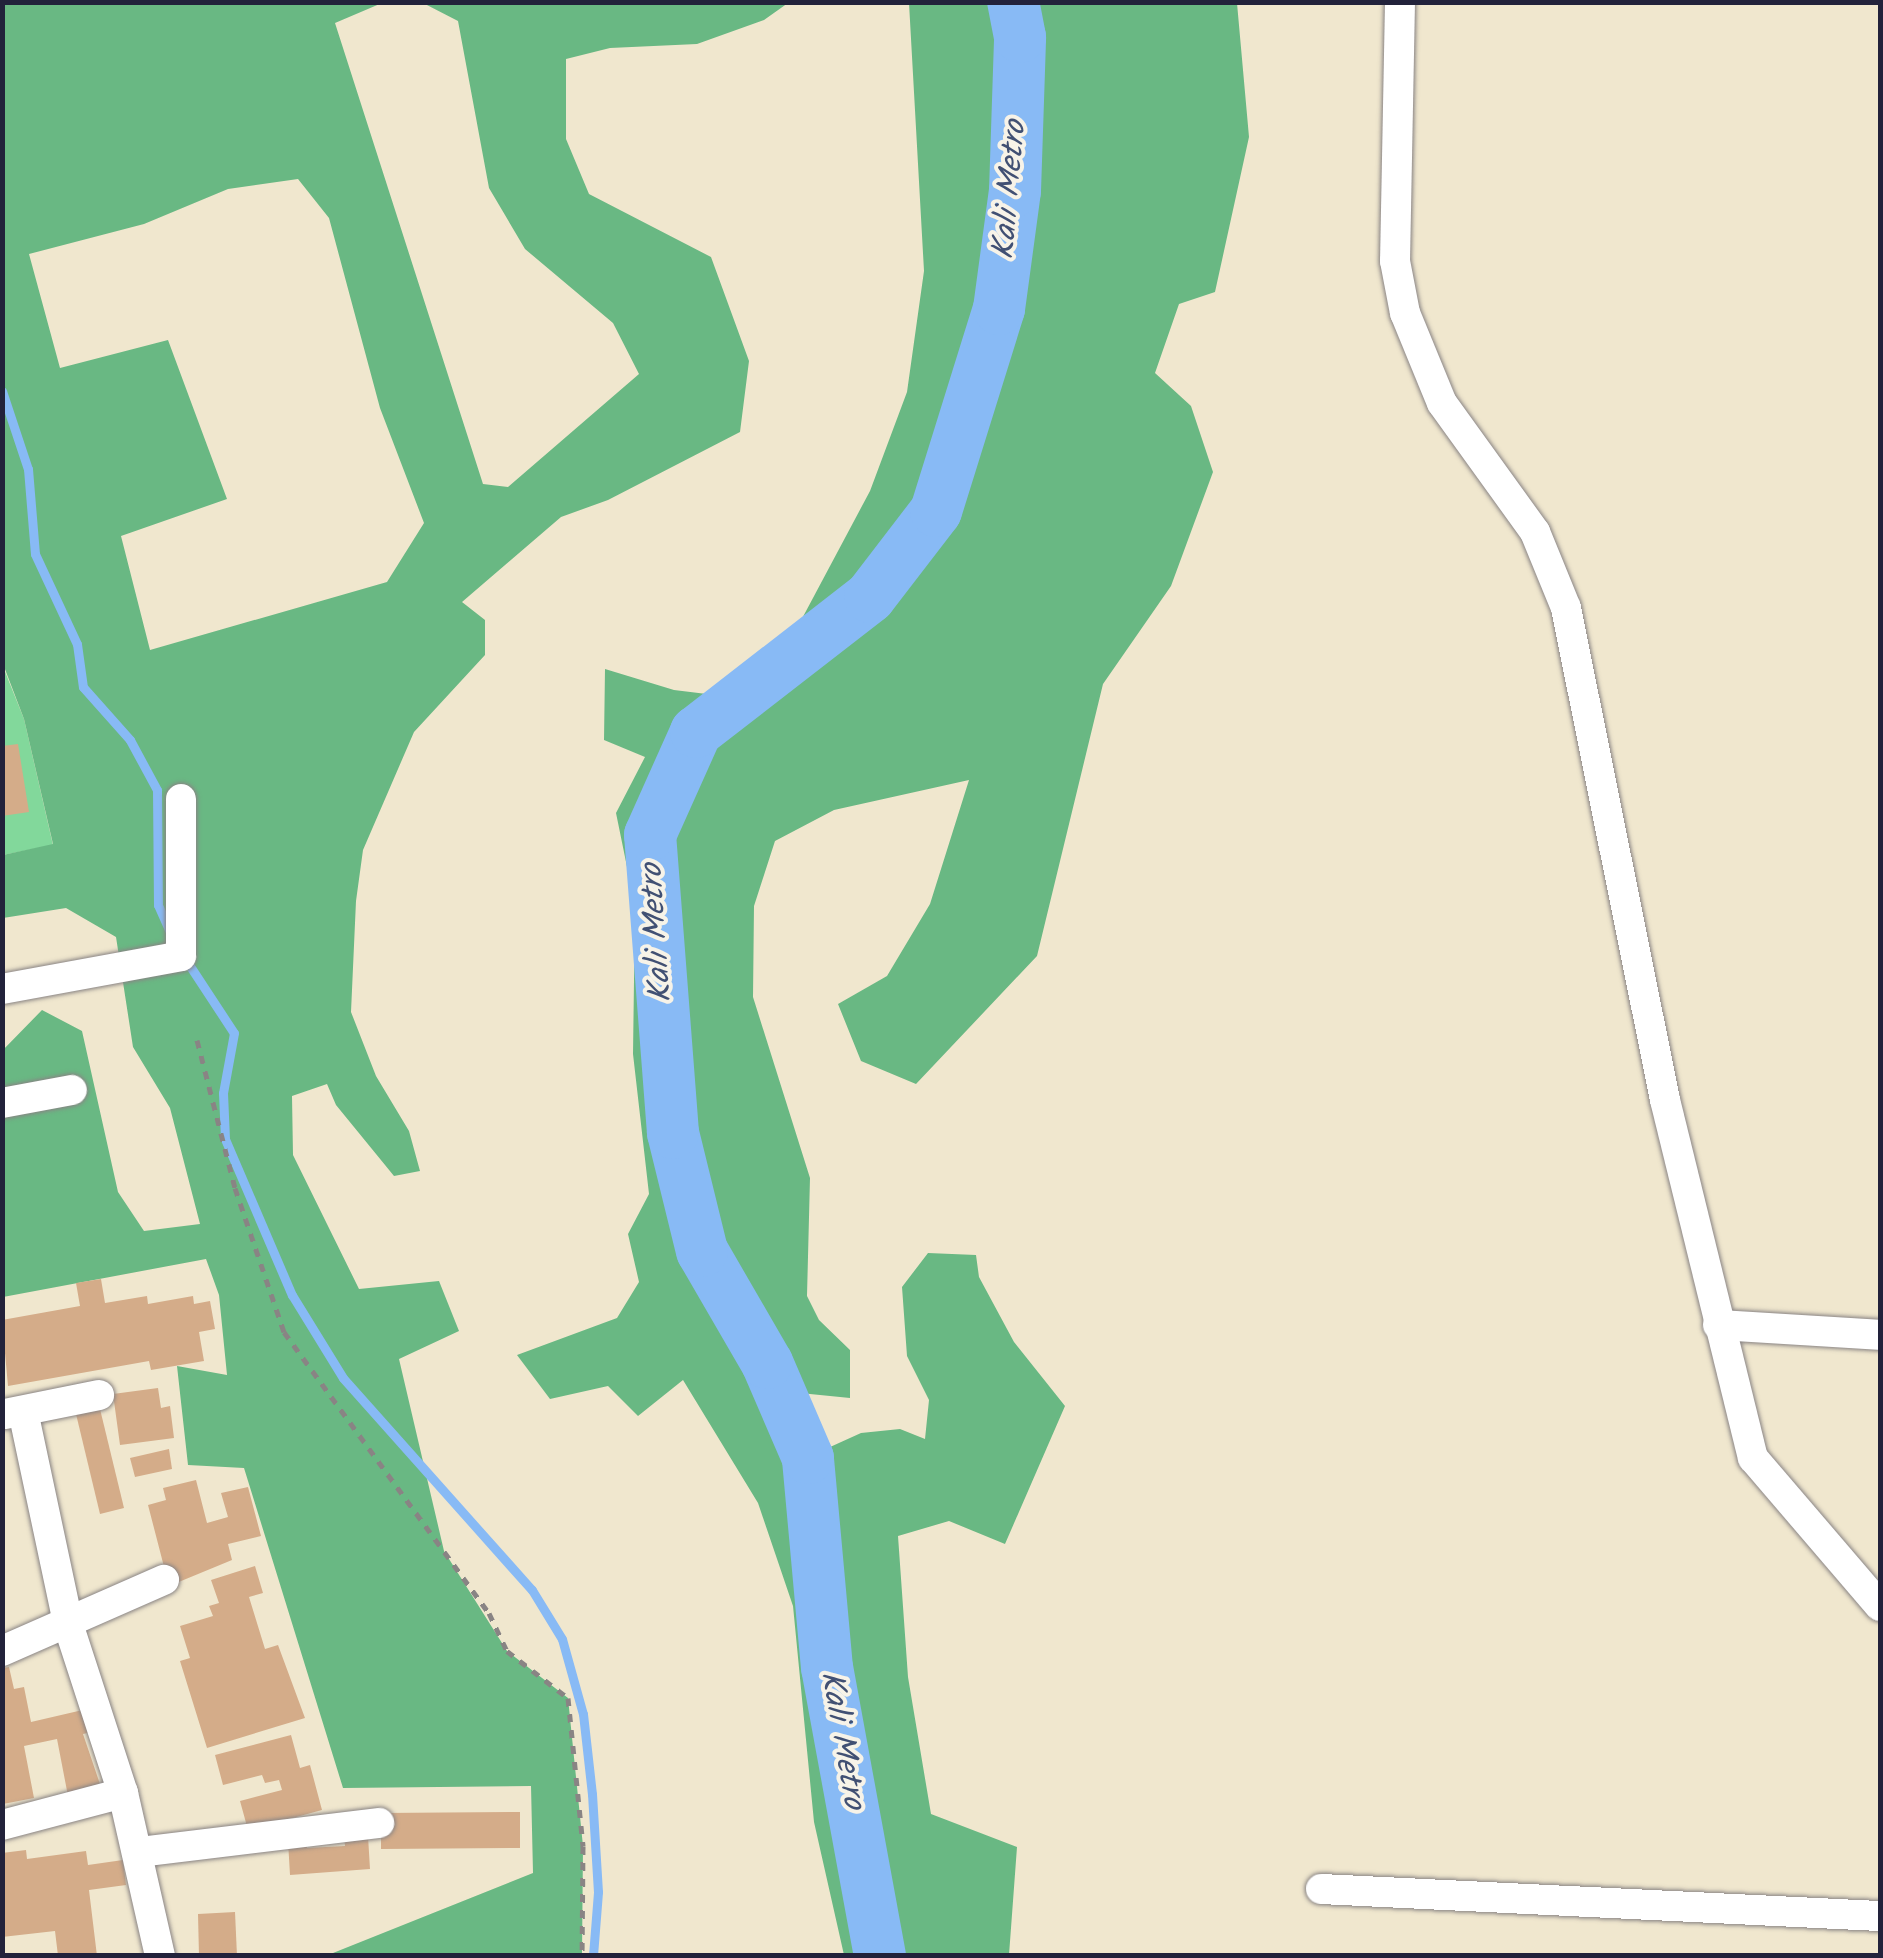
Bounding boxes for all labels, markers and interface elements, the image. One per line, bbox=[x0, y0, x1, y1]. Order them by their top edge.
water label: Kali Metro bbox=[986, 119, 1036, 261]
water label: Kali Metro bbox=[634, 862, 682, 1004]
water label: Kali Metro bbox=[810, 1668, 872, 1812]

